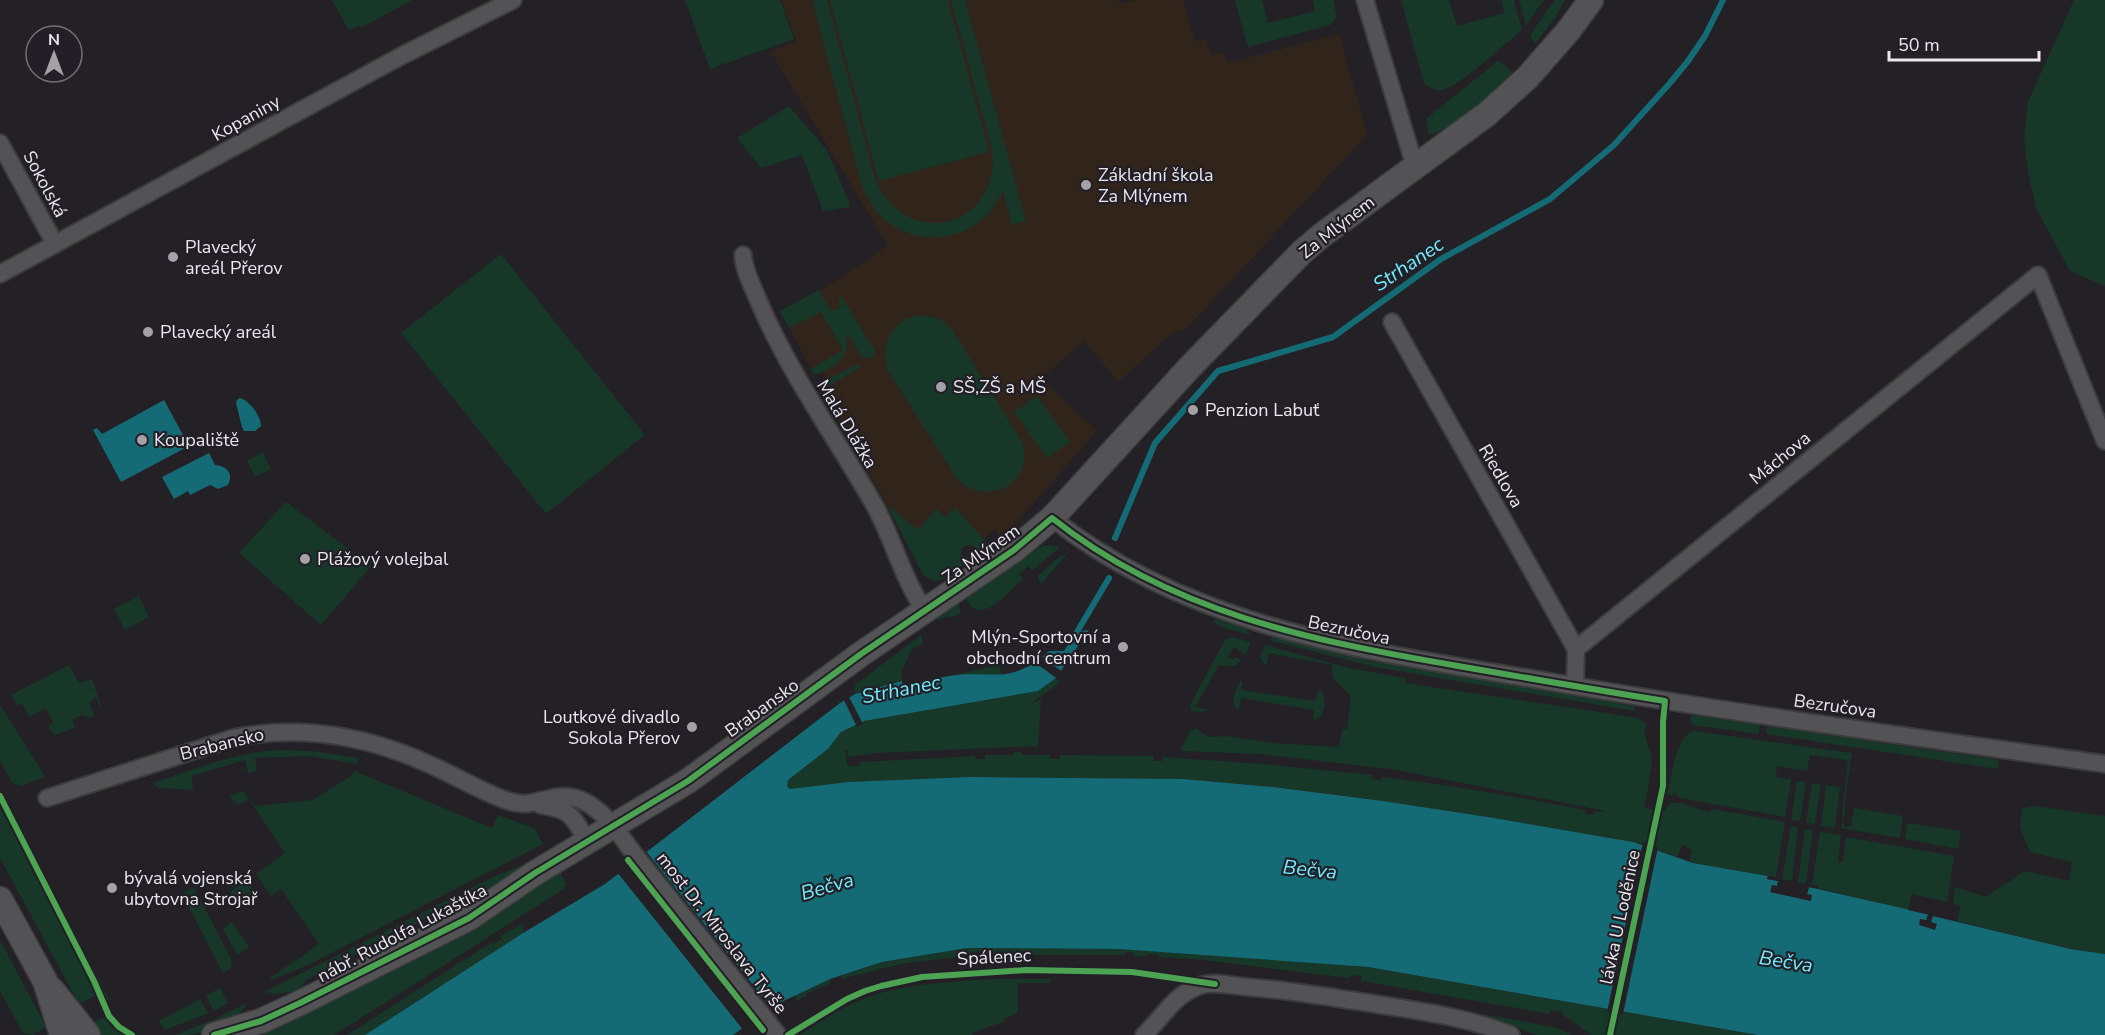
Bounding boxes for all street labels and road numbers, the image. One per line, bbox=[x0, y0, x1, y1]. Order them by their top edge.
street label: Kopaniny bbox=[207, 89, 285, 147]
street label: Sokolská bbox=[17, 146, 73, 222]
street label: Za Mlýnem bbox=[1294, 190, 1380, 264]
street label: Malá Dlážka bbox=[811, 375, 883, 473]
street label: Máchova bbox=[1744, 426, 1816, 490]
street label: Riedlova bbox=[1473, 440, 1529, 512]
street label: Za Mlýnem bbox=[937, 518, 1025, 590]
street label: Bezručova bbox=[1306, 610, 1392, 650]
street label: Brabansko bbox=[720, 673, 804, 743]
street label: Bezručova bbox=[1792, 688, 1878, 724]
street label: Brabansko bbox=[177, 722, 267, 766]
street label: most Dr. Miroslava Tyrše bbox=[651, 847, 793, 1019]
street label: lávka U Loděnice bbox=[1594, 848, 1646, 986]
street label: nábř. Rudolfa Lukaštíka bbox=[313, 878, 491, 988]
street label: Spálenec bbox=[956, 943, 1032, 971]

